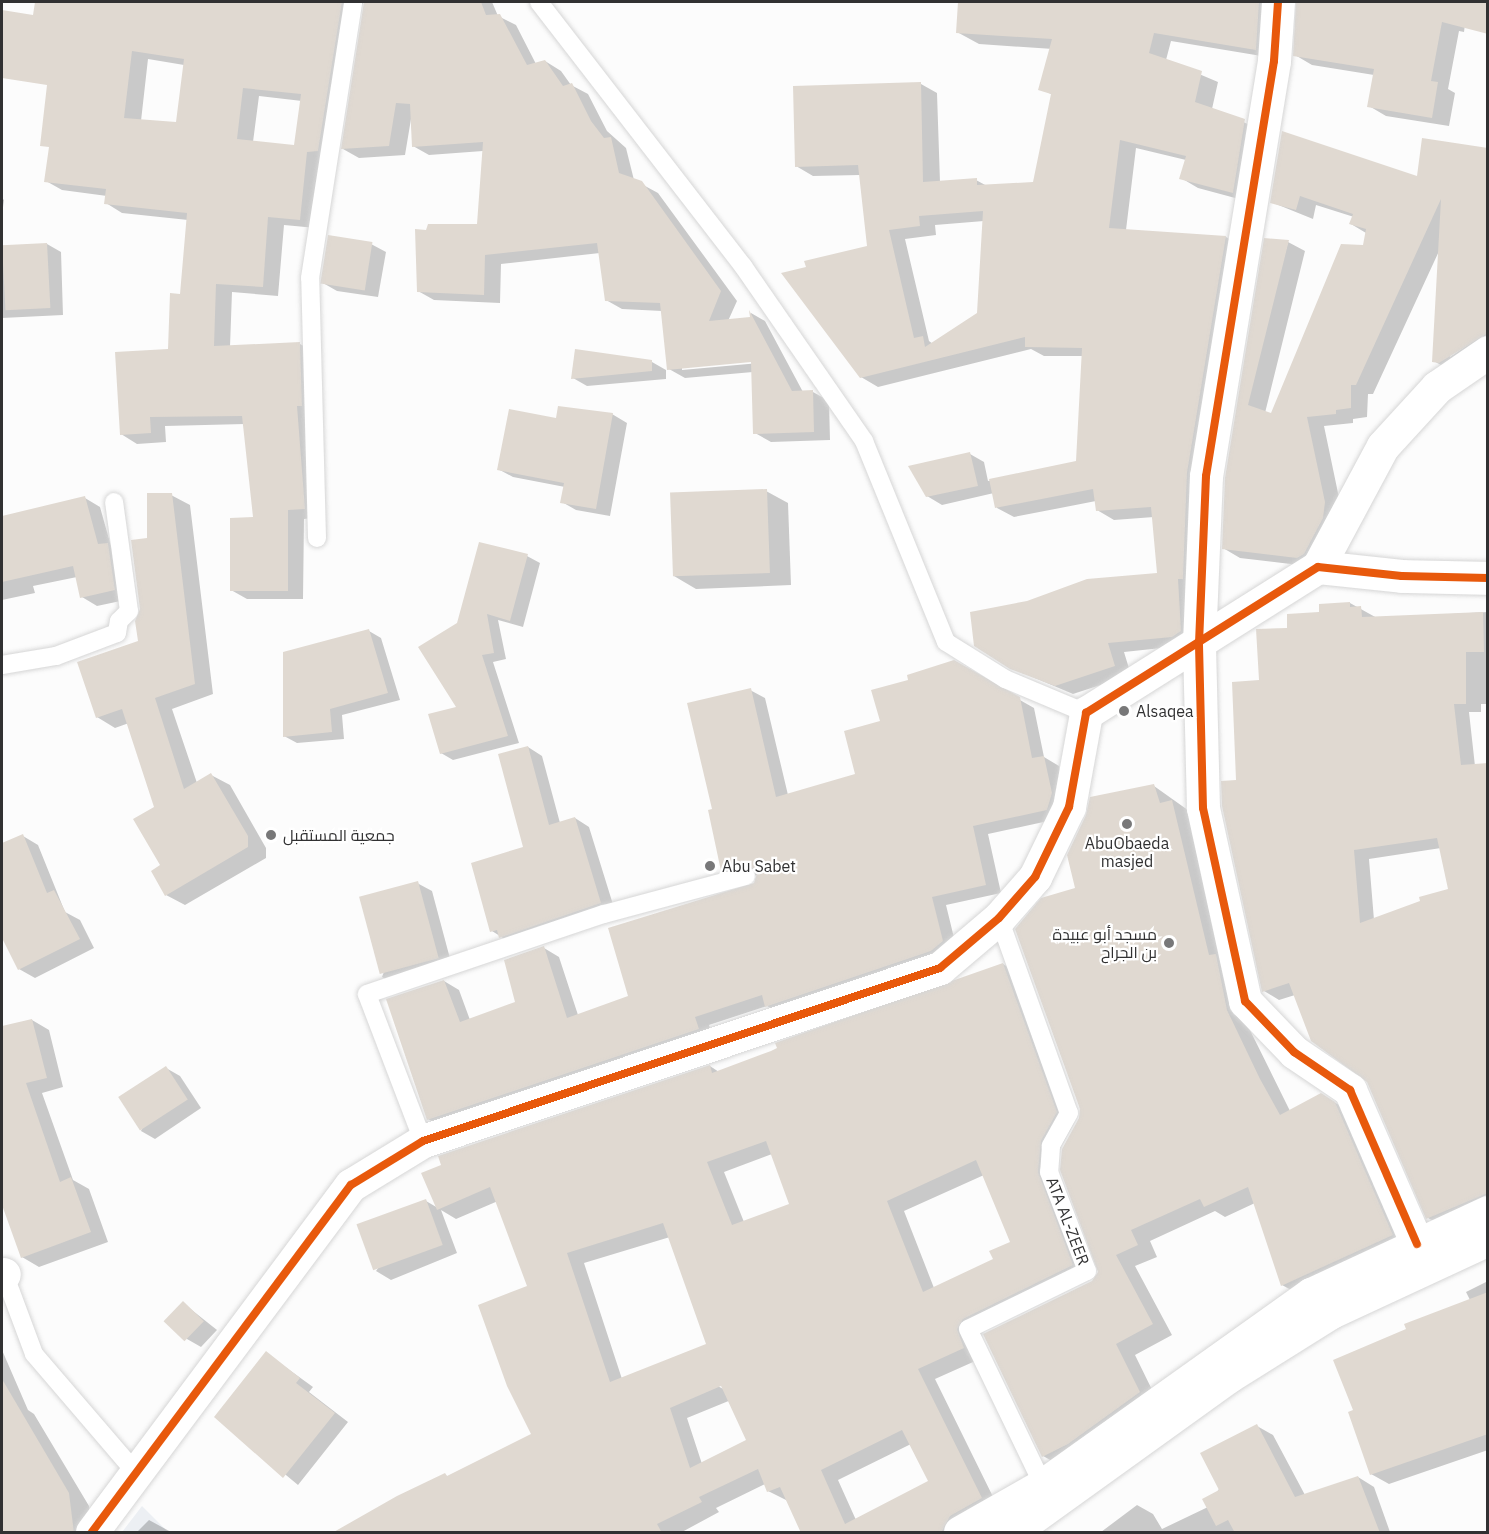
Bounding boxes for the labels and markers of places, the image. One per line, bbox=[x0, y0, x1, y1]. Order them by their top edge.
place label: Alsaqea bbox=[1136, 701, 1194, 721]
marker: Alsaqea bbox=[1117, 704, 1131, 718]
marker: AbuObaeda masjed bbox=[1120, 817, 1134, 831]
place label: جمعية المستقبل bbox=[283, 825, 395, 845]
marker: جمعية المستقبل bbox=[264, 828, 278, 842]
place label: AbuObaeda masjed bbox=[1085, 833, 1169, 871]
place label: Abu Sabet bbox=[722, 856, 796, 876]
marker: Abu Sabet bbox=[703, 859, 717, 873]
place label: مسجد أبو عبيدة بن الجراح bbox=[1053, 924, 1157, 962]
marker: مسجد أبو عبيدة بن الجراح bbox=[1162, 936, 1176, 950]

